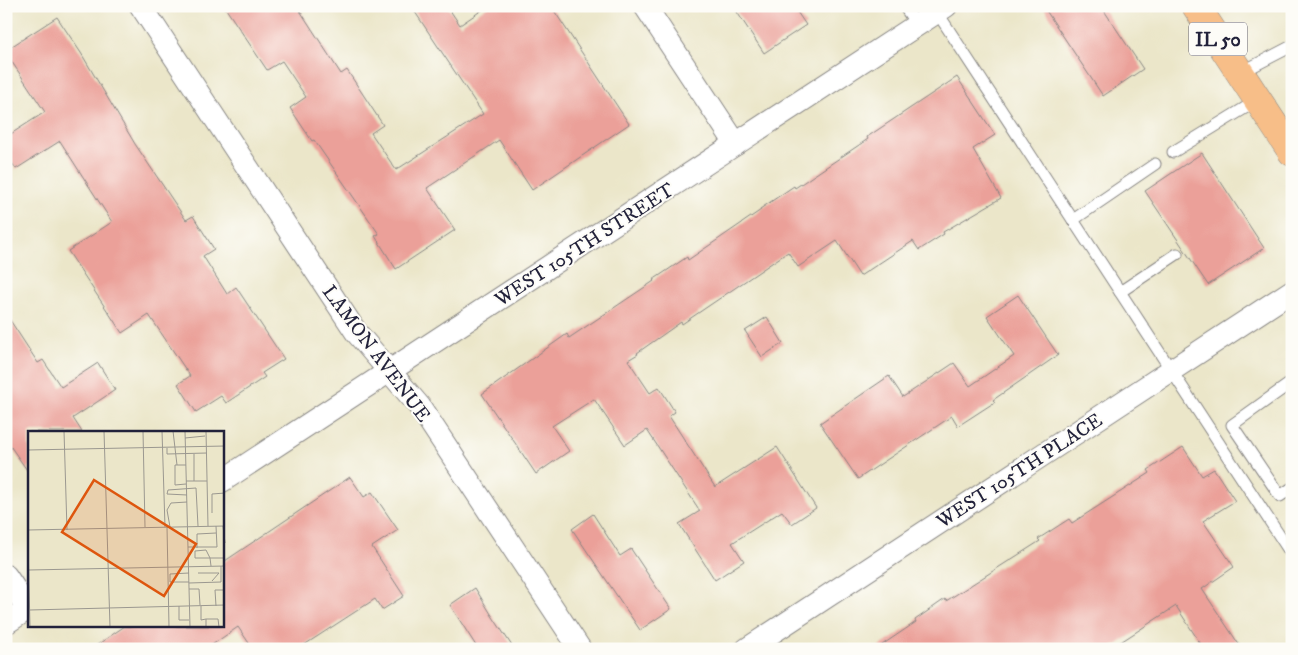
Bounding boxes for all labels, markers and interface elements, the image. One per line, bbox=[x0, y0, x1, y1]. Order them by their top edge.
road number: IL 50 bbox=[1189, 22, 1247, 56]
street label: WEST 105TH STREET bbox=[490, 178, 679, 313]
street label: LAMON AVENUE bbox=[316, 280, 436, 427]
street label: WEST 105TH PLACE bbox=[931, 408, 1108, 535]
inset map bbox=[28, 431, 224, 628]

